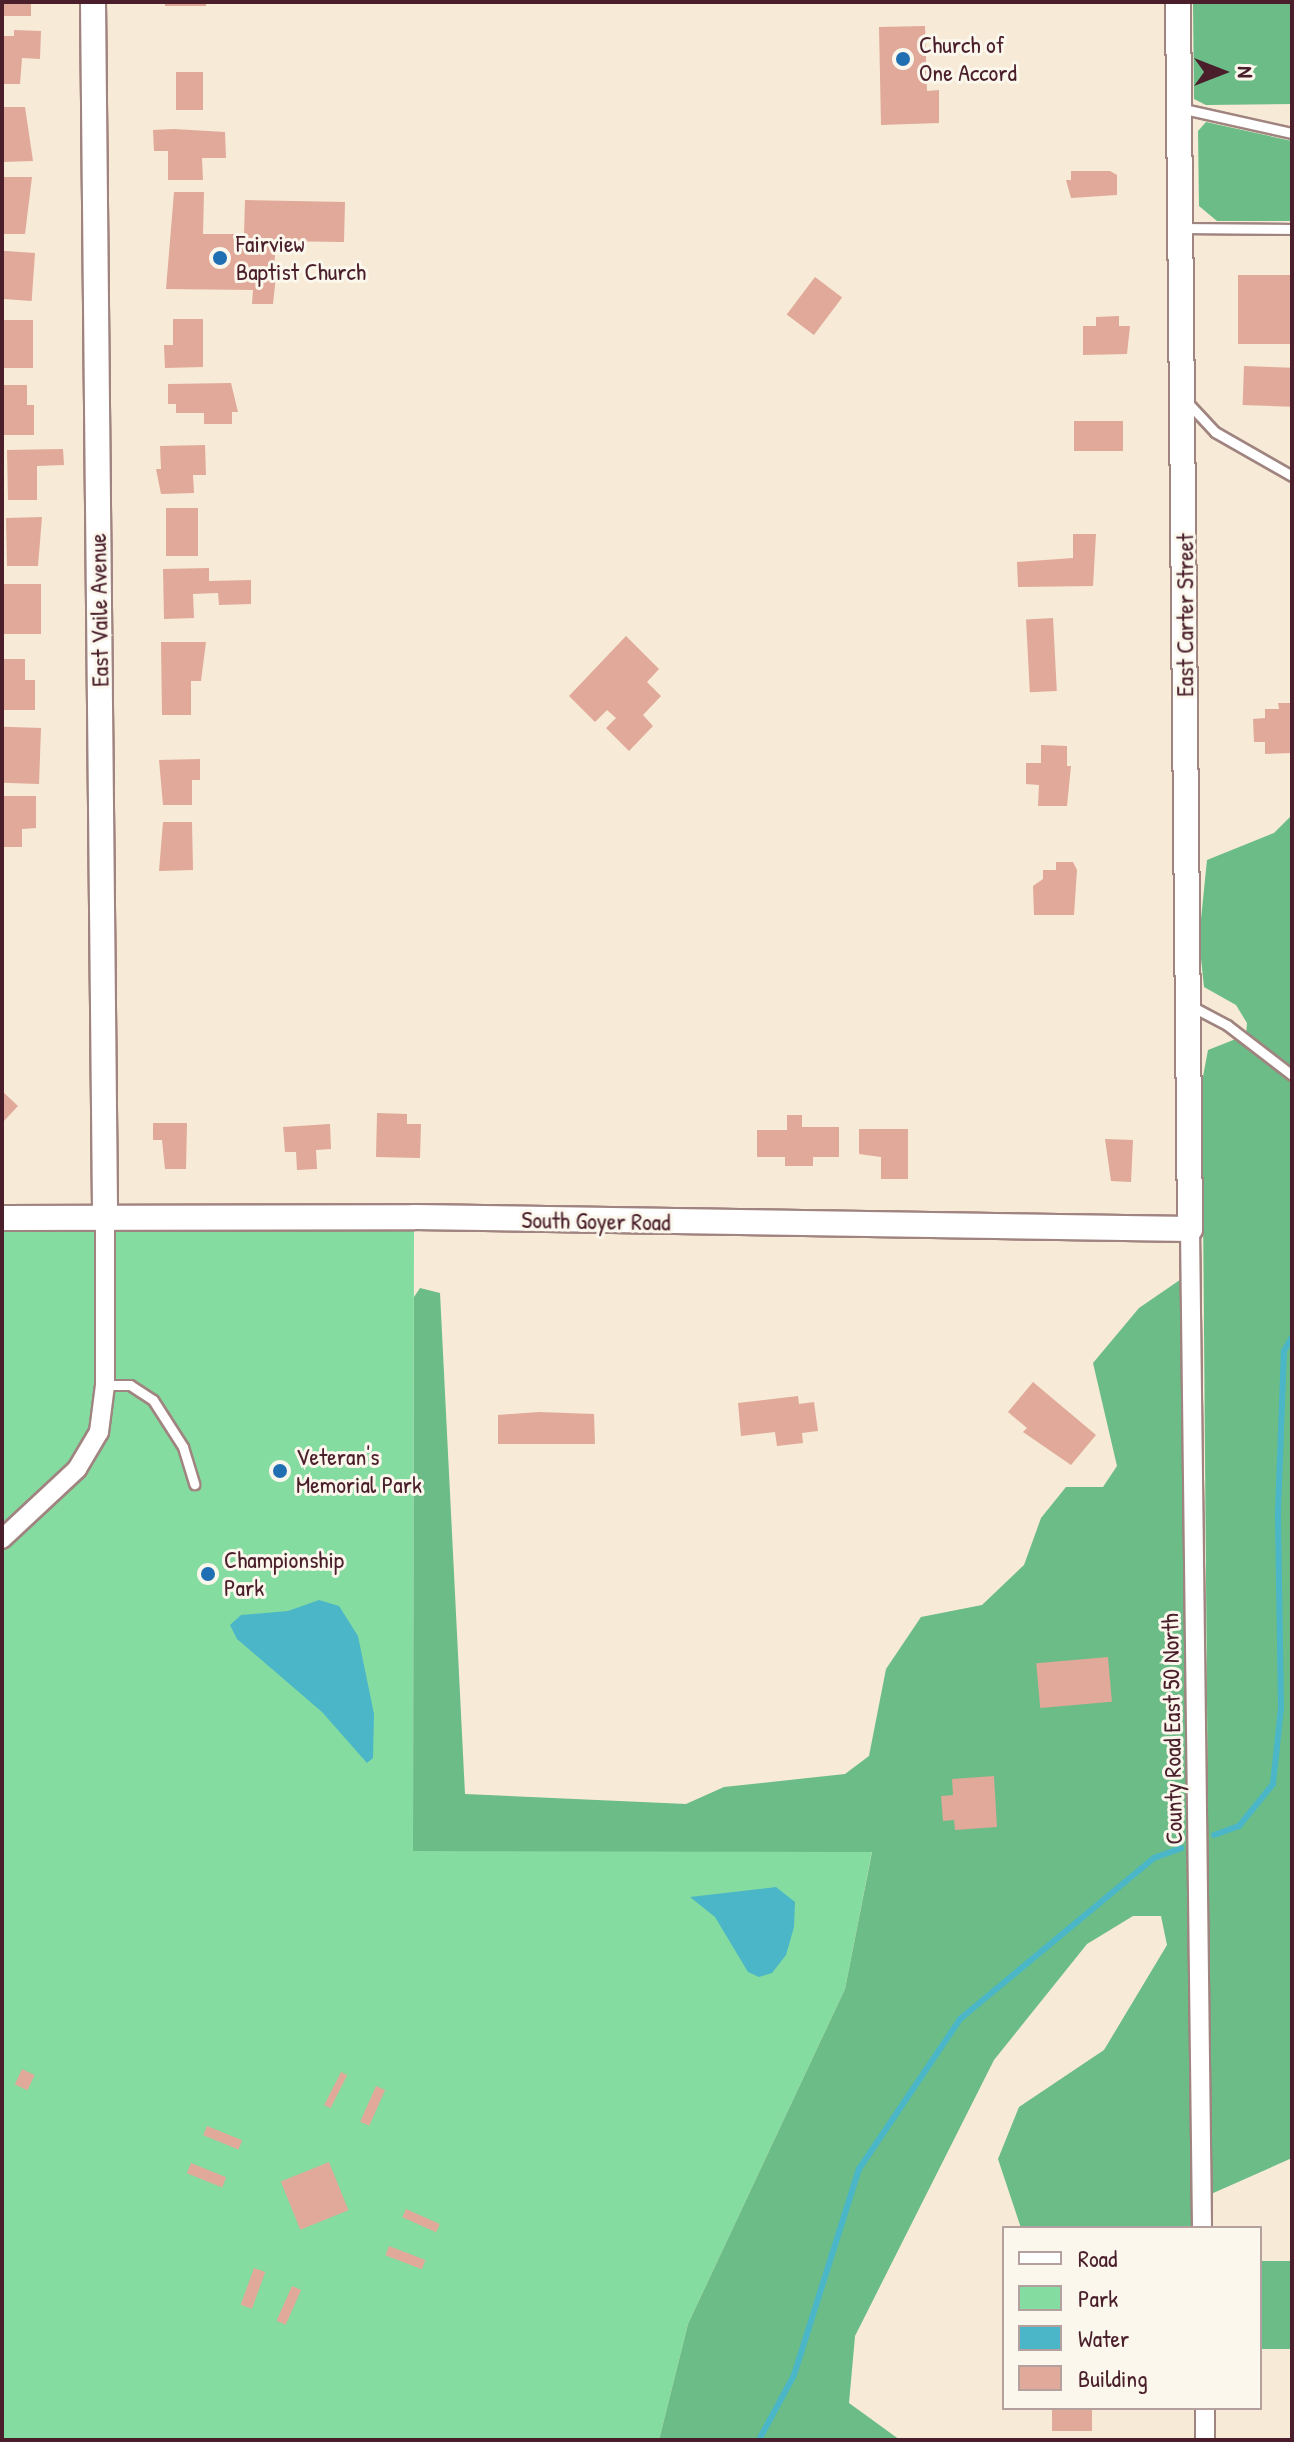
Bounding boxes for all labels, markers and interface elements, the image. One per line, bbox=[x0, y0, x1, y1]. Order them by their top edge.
place label: Church of One Accord bbox=[919, 31, 1017, 87]
north arrow bbox=[1182, 32, 1262, 112]
marker: Church of One Accord bbox=[894, 50, 912, 68]
text: N bbox=[1231, 66, 1261, 78]
place label: Fairview Baptist Church bbox=[236, 230, 366, 286]
marker: Fairview Baptist Church bbox=[211, 249, 229, 267]
street label: East Vaile Avenue bbox=[83, 533, 115, 687]
street label: East Carter Street bbox=[1171, 533, 1199, 697]
street label: South Goyer Road bbox=[521, 1205, 671, 1237]
place label: Veteran's Memorial Park bbox=[296, 1443, 422, 1499]
marker: Veteran's Memorial Park bbox=[271, 1462, 289, 1480]
place label: Championship Park bbox=[224, 1546, 344, 1602]
marker: Championship Park bbox=[199, 1565, 217, 1583]
street label: County Road East 50 North bbox=[1156, 1613, 1188, 1845]
legend bbox=[1002, 2226, 1262, 2410]
text: Road bbox=[1078, 2242, 1117, 2274]
text: Park bbox=[1078, 2282, 1118, 2314]
text: Water bbox=[1078, 2322, 1129, 2354]
text: Building bbox=[1078, 2362, 1148, 2394]

